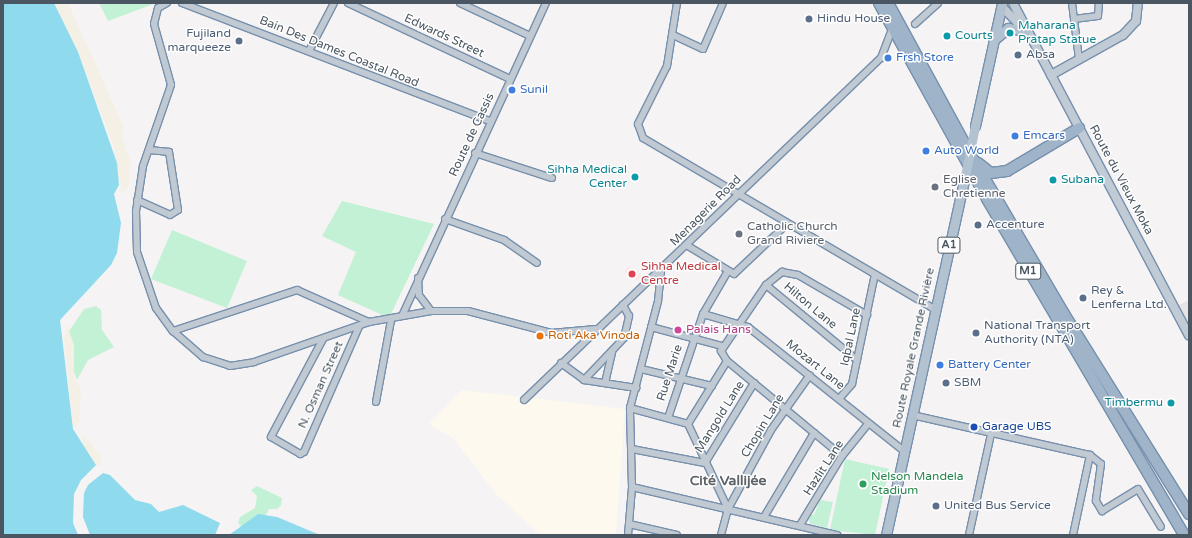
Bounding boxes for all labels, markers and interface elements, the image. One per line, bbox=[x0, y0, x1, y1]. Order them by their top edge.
street label: Edwards Street bbox=[402, 11, 486, 61]
place label: Hindu House bbox=[817, 12, 890, 26]
street label: Bain Des Dames Coastal Road bbox=[257, 13, 421, 91]
marker: Hindu House bbox=[804, 14, 814, 24]
place label: Maharana Pratap Statue bbox=[1018, 19, 1096, 47]
place label: Fujiland marqueeze bbox=[168, 27, 231, 55]
marker: Maharana Pratap Statue bbox=[1005, 28, 1015, 38]
place label: Courts bbox=[955, 29, 993, 43]
marker: Courts bbox=[942, 31, 952, 41]
marker: Fujiland marqueeze bbox=[234, 36, 244, 46]
place label: Absa bbox=[1026, 48, 1055, 62]
marker: Absa bbox=[1013, 50, 1023, 60]
place label: Frsh Store bbox=[896, 51, 954, 65]
marker: Frsh Store bbox=[883, 53, 893, 63]
place label: Sunil bbox=[520, 83, 548, 97]
marker: Sunil bbox=[507, 85, 517, 95]
street label: Route de Cassis bbox=[446, 91, 498, 179]
street label: Route du Vieux Moka bbox=[1086, 123, 1156, 237]
place label: Emcars bbox=[1023, 129, 1065, 143]
marker: Emcars bbox=[1010, 131, 1020, 141]
place label: Auto World bbox=[934, 144, 999, 158]
marker: Auto World bbox=[921, 146, 931, 156]
place label: Sihha Medical Center bbox=[547, 163, 627, 191]
marker: Sihha Medical Center bbox=[630, 172, 640, 182]
street label: Menagerie Road bbox=[668, 173, 744, 249]
place label: Eglise Chretienne bbox=[943, 173, 1006, 201]
place label: Subana bbox=[1061, 173, 1104, 187]
marker: Subana bbox=[1048, 175, 1058, 185]
marker: Eglise Chretienne bbox=[930, 182, 940, 192]
place label: Accenture bbox=[986, 218, 1045, 232]
place label: Catholic Church Grand Riviere bbox=[747, 220, 838, 248]
marker: Accenture bbox=[973, 220, 983, 230]
marker: Catholic Church Grand Riviere bbox=[734, 229, 744, 239]
road number: A1 bbox=[937, 236, 961, 254]
place label: Sihha Medical Centre bbox=[641, 260, 721, 288]
road number: M1 bbox=[1015, 262, 1041, 280]
street label: Route Royale Grande Rivière bbox=[890, 267, 938, 429]
marker: Sihha Medical Centre bbox=[626, 268, 638, 280]
street label: Hilton Lane bbox=[781, 280, 839, 332]
place label: Rey & Lenferna Ltd. bbox=[1091, 284, 1167, 312]
marker: Rey & Lenferna Ltd. bbox=[1078, 293, 1088, 303]
street label: Iqbal Lane bbox=[838, 307, 864, 367]
place label: National Transport Authority (NTA) bbox=[984, 319, 1090, 347]
place label: Palais Hans bbox=[686, 323, 751, 337]
marker: Palais Hans bbox=[673, 325, 683, 335]
marker: National Transport Authority (NTA) bbox=[971, 328, 981, 338]
place label: Roti Aka Vinoda bbox=[548, 329, 640, 343]
marker: Roti Aka Vinoda bbox=[535, 331, 545, 341]
street label: Mozart Lane bbox=[783, 337, 847, 393]
street label: N. Osman Street bbox=[295, 339, 347, 431]
street label: Rue Marie bbox=[654, 343, 686, 403]
place label: Battery Center bbox=[948, 358, 1031, 372]
marker: Battery Center bbox=[935, 360, 945, 370]
place label: SBM bbox=[954, 376, 981, 390]
street label: Mangold Lane bbox=[692, 378, 748, 456]
marker: SBM bbox=[941, 378, 951, 388]
street label: Chopin Lane bbox=[738, 392, 788, 460]
place label: Timbermu bbox=[1105, 396, 1163, 410]
marker: Timbermu bbox=[1166, 398, 1176, 408]
place label: Garage UBS bbox=[982, 420, 1051, 434]
marker: Garage UBS bbox=[969, 422, 979, 432]
street label: Hazlit Lane bbox=[801, 438, 847, 498]
place label: Nelson Mandela Stadium bbox=[871, 470, 963, 498]
district label: Cité Vallijée bbox=[690, 473, 766, 489]
marker: Nelson Mandela Stadium bbox=[858, 479, 868, 489]
place label: United Bus Service bbox=[944, 499, 1051, 513]
marker: United Bus Service bbox=[931, 501, 941, 511]

